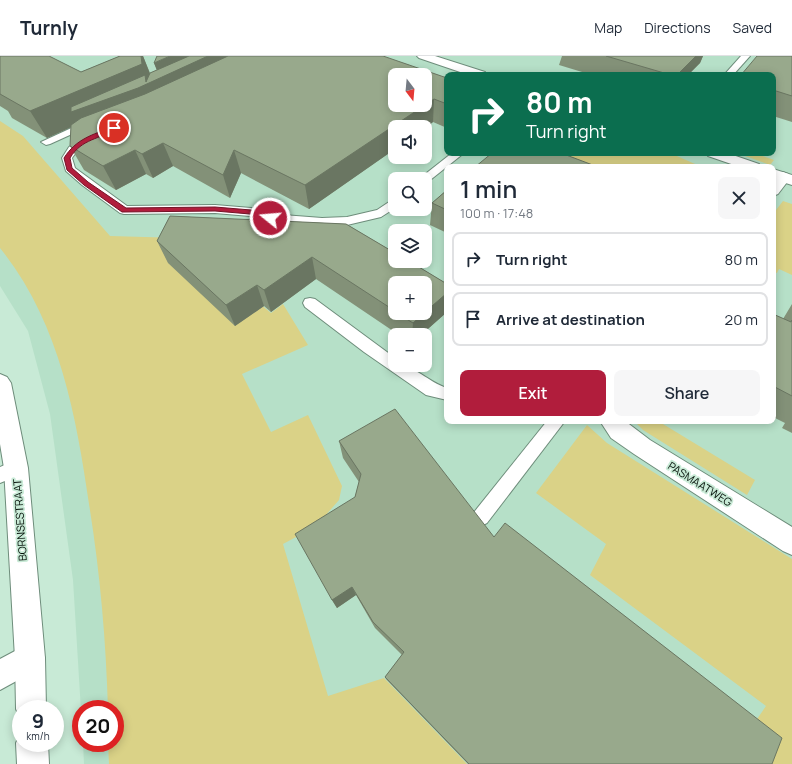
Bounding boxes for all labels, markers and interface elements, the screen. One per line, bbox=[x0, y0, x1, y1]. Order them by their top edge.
text: Turnly bbox=[20, 15, 78, 41]
text: Map bbox=[594, 18, 622, 37]
text: Directions bbox=[644, 18, 711, 37]
text: Saved bbox=[733, 18, 772, 37]
north arrow bbox=[388, 68, 432, 112]
map controls bbox=[388, 68, 432, 372]
text: 80 m bbox=[526, 83, 592, 121]
icon: right bbox=[460, 88, 512, 140]
pin bbox=[97, 111, 131, 145]
icon: arrive bbox=[103, 117, 125, 139]
text: Turn right bbox=[526, 119, 607, 143]
button: sound bbox=[388, 120, 432, 164]
button: search bbox=[388, 172, 432, 216]
text: 1 min bbox=[460, 172, 517, 205]
button: close bbox=[718, 177, 760, 219]
position arrow bbox=[249, 197, 291, 239]
text: 100 m · 17:48 bbox=[460, 204, 533, 222]
button: layers bbox=[388, 224, 432, 268]
icon: right bbox=[462, 248, 484, 270]
text: Turn right bbox=[496, 249, 567, 270]
text: 80 m bbox=[724, 249, 758, 270]
button: + bbox=[388, 276, 432, 320]
icon: arrive bbox=[462, 308, 484, 330]
text: Arrive at destination bbox=[496, 309, 645, 330]
text: 20 m bbox=[725, 309, 758, 330]
button: − bbox=[388, 328, 432, 372]
button: Exit bbox=[460, 370, 606, 416]
button: Share bbox=[614, 370, 760, 416]
street label: PASMAATWEG bbox=[665, 458, 735, 509]
street label: BORNSESTRAAT bbox=[9, 478, 30, 562]
speed limit sign: 20 bbox=[72, 700, 124, 752]
text: 9 bbox=[32, 707, 44, 734]
text: km/h bbox=[26, 729, 50, 743]

